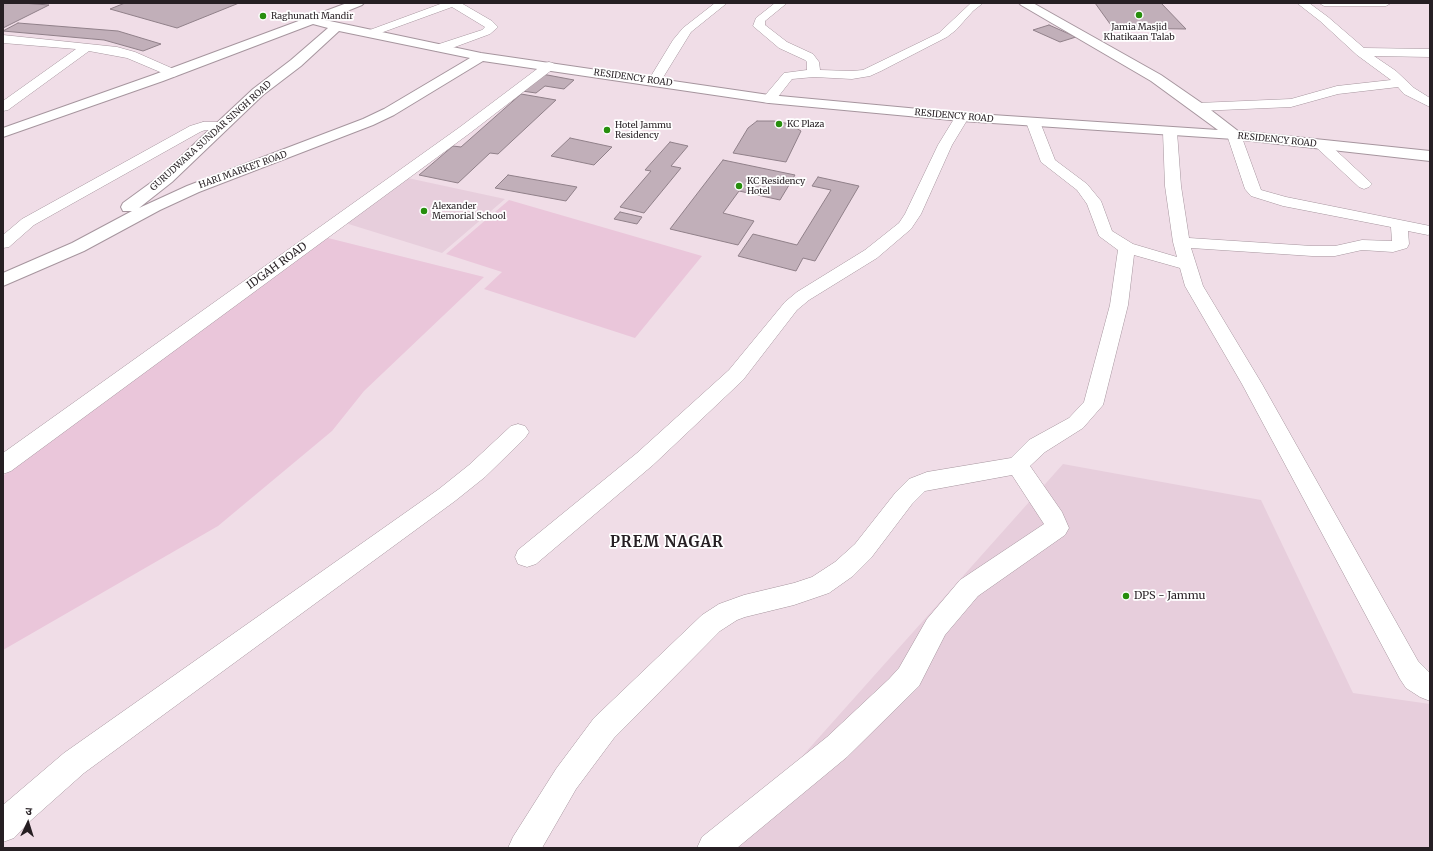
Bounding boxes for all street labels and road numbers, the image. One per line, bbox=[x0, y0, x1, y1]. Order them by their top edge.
street label: RESIDENCY ROAD bbox=[593, 67, 673, 89]
street label: GURUDWARA SUNDAR SINGH ROAD bbox=[148, 79, 274, 193]
street label: RESIDENCY ROAD bbox=[914, 107, 994, 125]
street label: RESIDENCY ROAD bbox=[1237, 130, 1317, 150]
street label: HARI MARKET ROAD bbox=[197, 149, 289, 191]
street label: IDGAH ROAD bbox=[244, 240, 310, 292]

